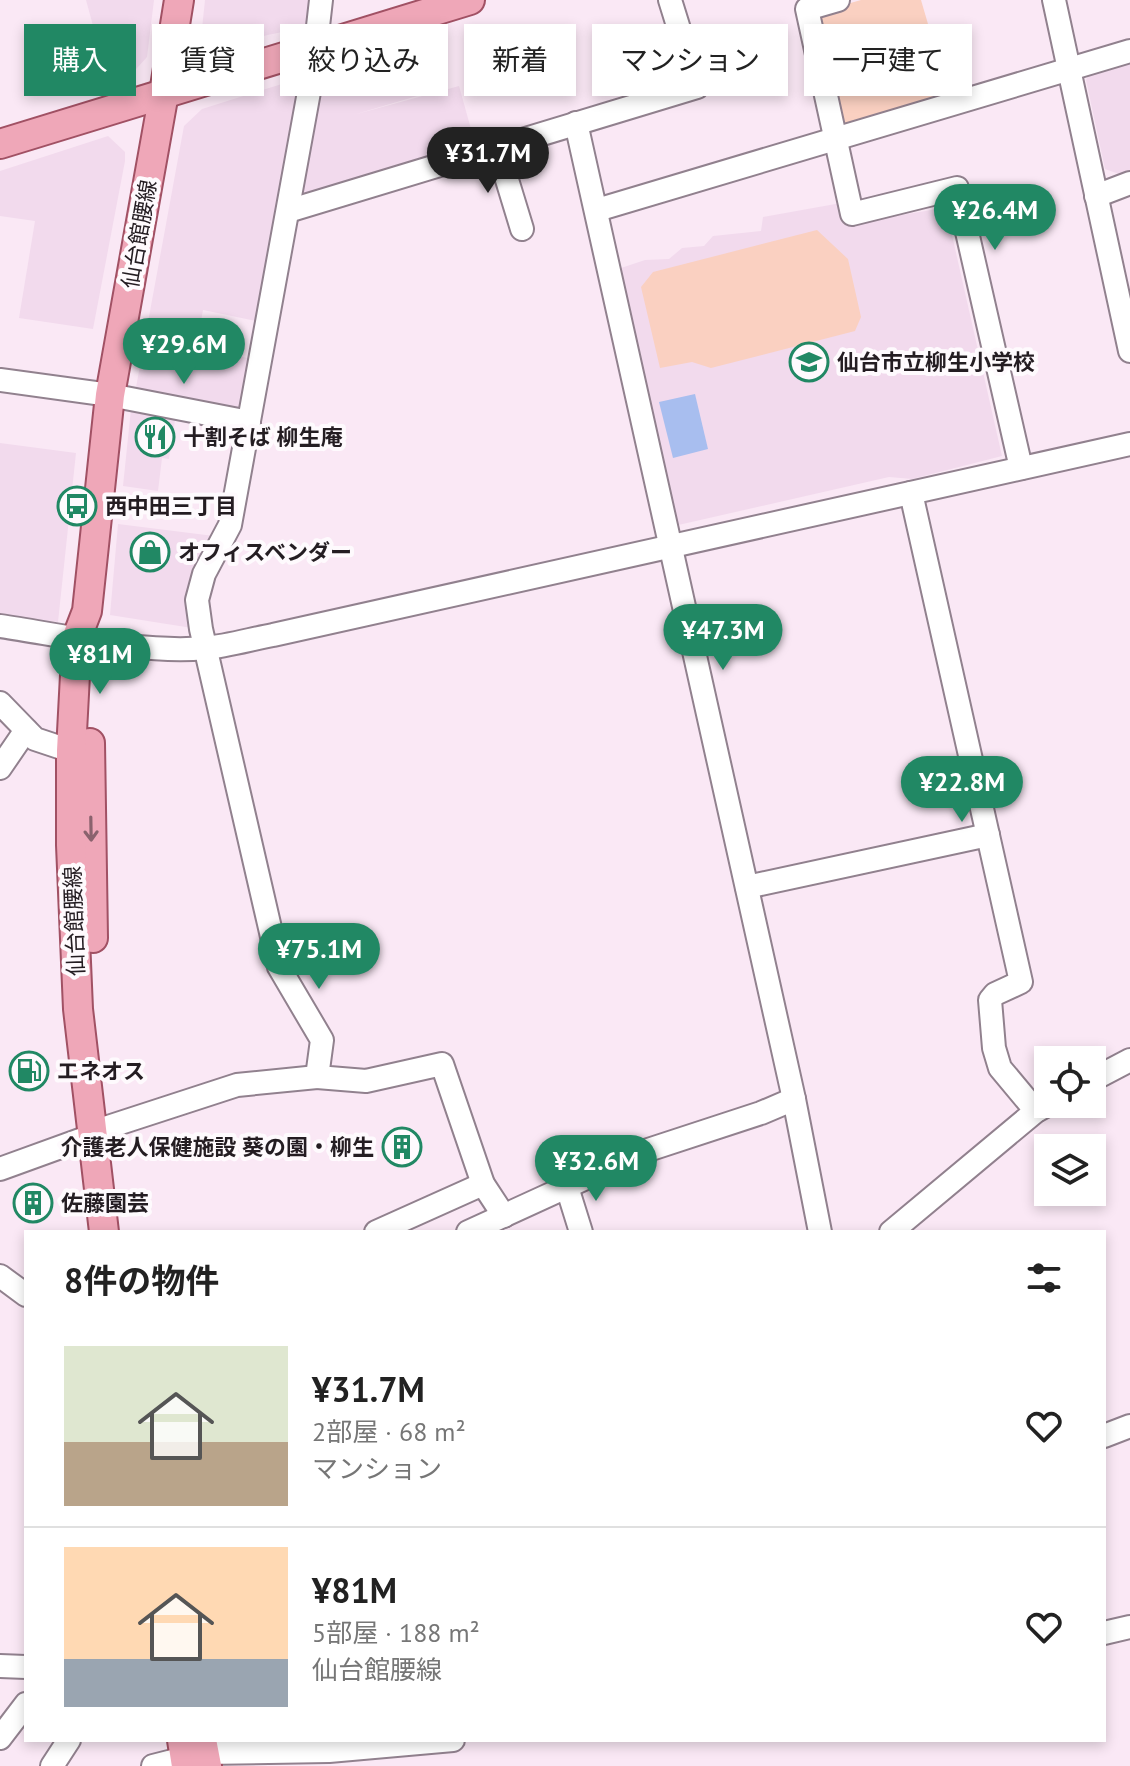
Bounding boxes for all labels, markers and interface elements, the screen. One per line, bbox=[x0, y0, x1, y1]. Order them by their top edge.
chip: 購入 bbox=[24, 24, 136, 96]
chip: 賃貸 bbox=[152, 24, 264, 96]
chip: 絞り込み bbox=[280, 24, 448, 96]
chip: 新着 bbox=[464, 24, 576, 96]
chip: マンション bbox=[592, 24, 788, 96]
chip: 一戸建て bbox=[804, 24, 972, 96]
pin: ¥31.7M bbox=[423, 127, 553, 195]
text: ¥31.7M bbox=[445, 136, 531, 169]
street label: 仙台館腰線 bbox=[116, 177, 162, 291]
pin: ¥26.4M bbox=[930, 184, 1060, 252]
text: ¥26.4M bbox=[952, 193, 1038, 226]
pin: ¥29.6M bbox=[119, 318, 249, 386]
text: ¥29.6M bbox=[141, 327, 227, 360]
school or university icon: 仙台市立柳生小学校 bbox=[788, 341, 830, 383]
place label: 仙台市立柳生小学校 bbox=[837, 348, 1035, 376]
restaurant icon: 十割そば 柳生庵 bbox=[134, 416, 176, 458]
place label: 十割そば 柳生庵 bbox=[183, 423, 343, 451]
bus stop icon: 西中田三丁目 bbox=[56, 485, 98, 527]
place label: 西中田三丁目 bbox=[105, 492, 237, 520]
shop icon: オフィスベンダー bbox=[129, 531, 171, 573]
place label: オフィスベンダー bbox=[178, 538, 352, 566]
pin: ¥47.3M bbox=[658, 604, 788, 672]
text: ¥47.3M bbox=[681, 613, 765, 646]
pin: ¥81M bbox=[53, 628, 147, 696]
text: ¥81M bbox=[67, 637, 133, 670]
pin: ¥22.8M bbox=[897, 756, 1027, 824]
text: ¥22.8M bbox=[919, 765, 1005, 798]
one-way arrow bbox=[84, 815, 99, 842]
street label: 仙台館腰線 bbox=[58, 866, 90, 976]
pin: ¥75.1M bbox=[254, 923, 384, 991]
text: ¥75.1M bbox=[276, 932, 362, 965]
map controls bbox=[1034, 1046, 1106, 1206]
button: locate bbox=[1034, 1046, 1106, 1118]
fuel station icon: エネオス bbox=[8, 1050, 50, 1092]
place label: エネオス bbox=[57, 1057, 145, 1085]
building icon: 介護老人保健施設 葵の園・柳生 bbox=[381, 1126, 423, 1168]
place label: 介護老人保健施設 葵の園・柳生 bbox=[60, 1133, 374, 1161]
button: layers bbox=[1034, 1134, 1106, 1206]
pin: ¥32.6M bbox=[531, 1135, 661, 1203]
text: ¥32.6M bbox=[553, 1144, 639, 1177]
building icon: 佐藤園芸 bbox=[12, 1182, 54, 1224]
place label: 佐藤園芸 bbox=[61, 1189, 149, 1217]
icon: filters bbox=[1022, 1256, 1066, 1300]
text: 8件の物件 bbox=[64, 1258, 219, 1302]
text: ¥31.7M bbox=[312, 1367, 425, 1411]
icon: home bbox=[128, 1378, 224, 1474]
icon: heart bbox=[1022, 1404, 1066, 1448]
text: 2部屋 · 68 m² bbox=[312, 1415, 466, 1448]
text: マンション bbox=[312, 1452, 442, 1485]
text: ¥81M bbox=[312, 1568, 397, 1612]
icon: home bbox=[128, 1579, 224, 1675]
icon: heart bbox=[1022, 1605, 1066, 1649]
text: 5部屋 · 188 m² bbox=[312, 1616, 480, 1649]
text: 仙台館腰線 bbox=[312, 1653, 442, 1686]

